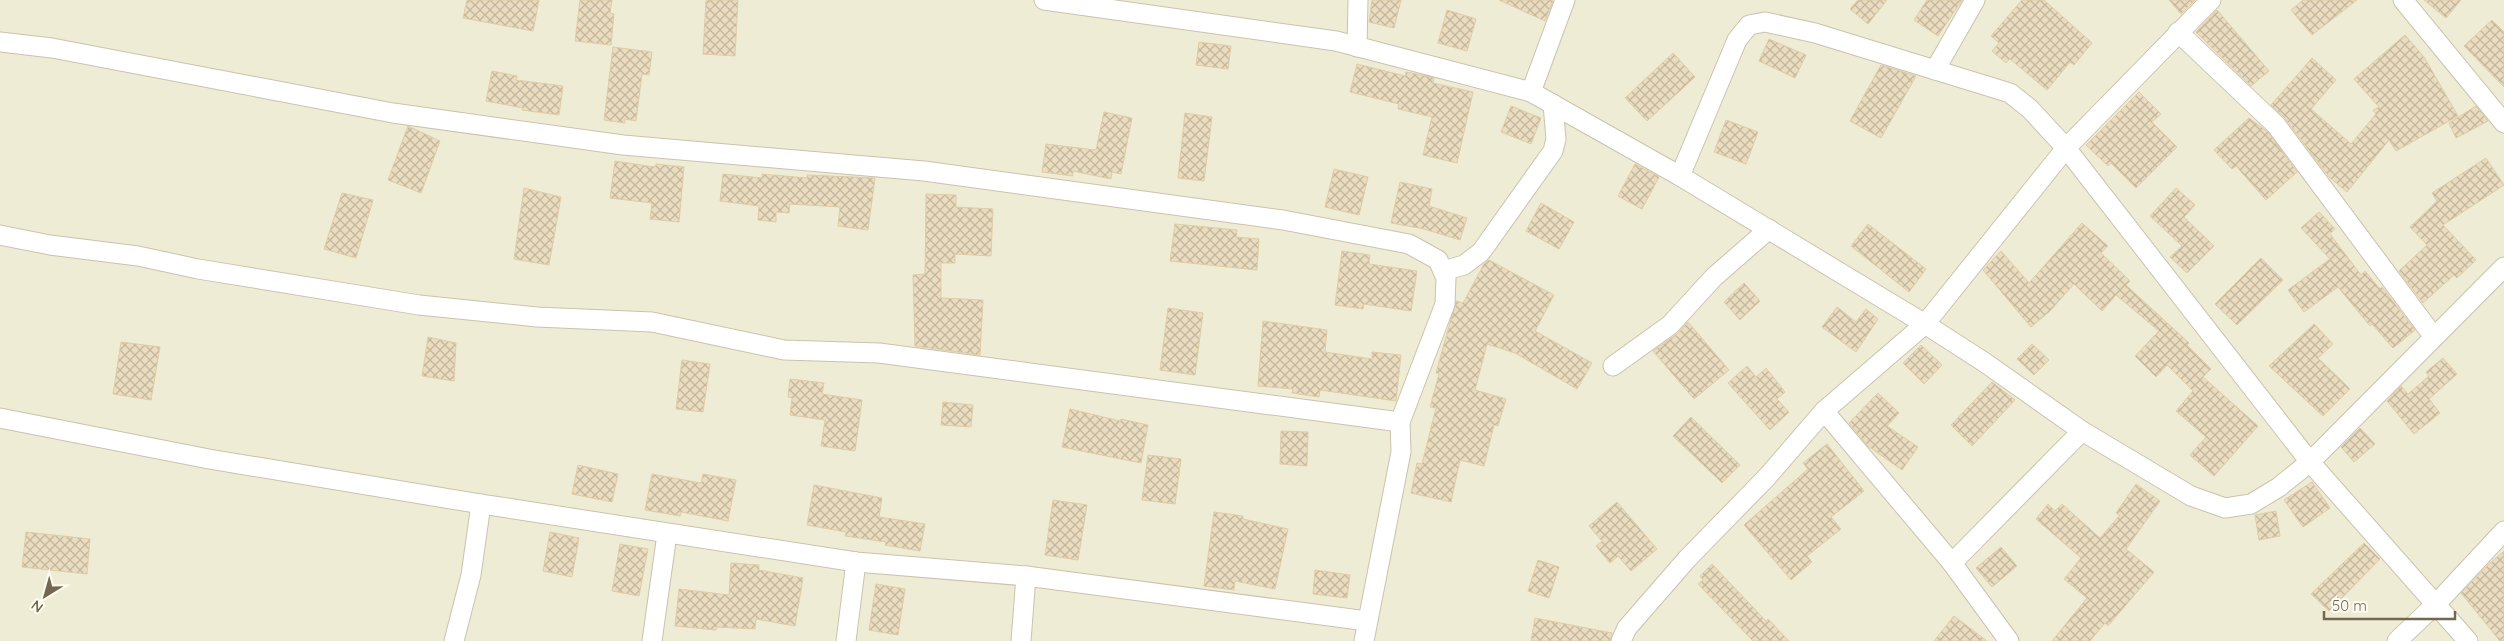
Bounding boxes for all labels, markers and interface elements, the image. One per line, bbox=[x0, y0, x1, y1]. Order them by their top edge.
north arrow bbox=[20, 571, 70, 621]
scale bar bbox=[2324, 588, 2455, 620]
text: N bbox=[28, 596, 47, 617]
text: 50 m bbox=[2332, 596, 2367, 615]

